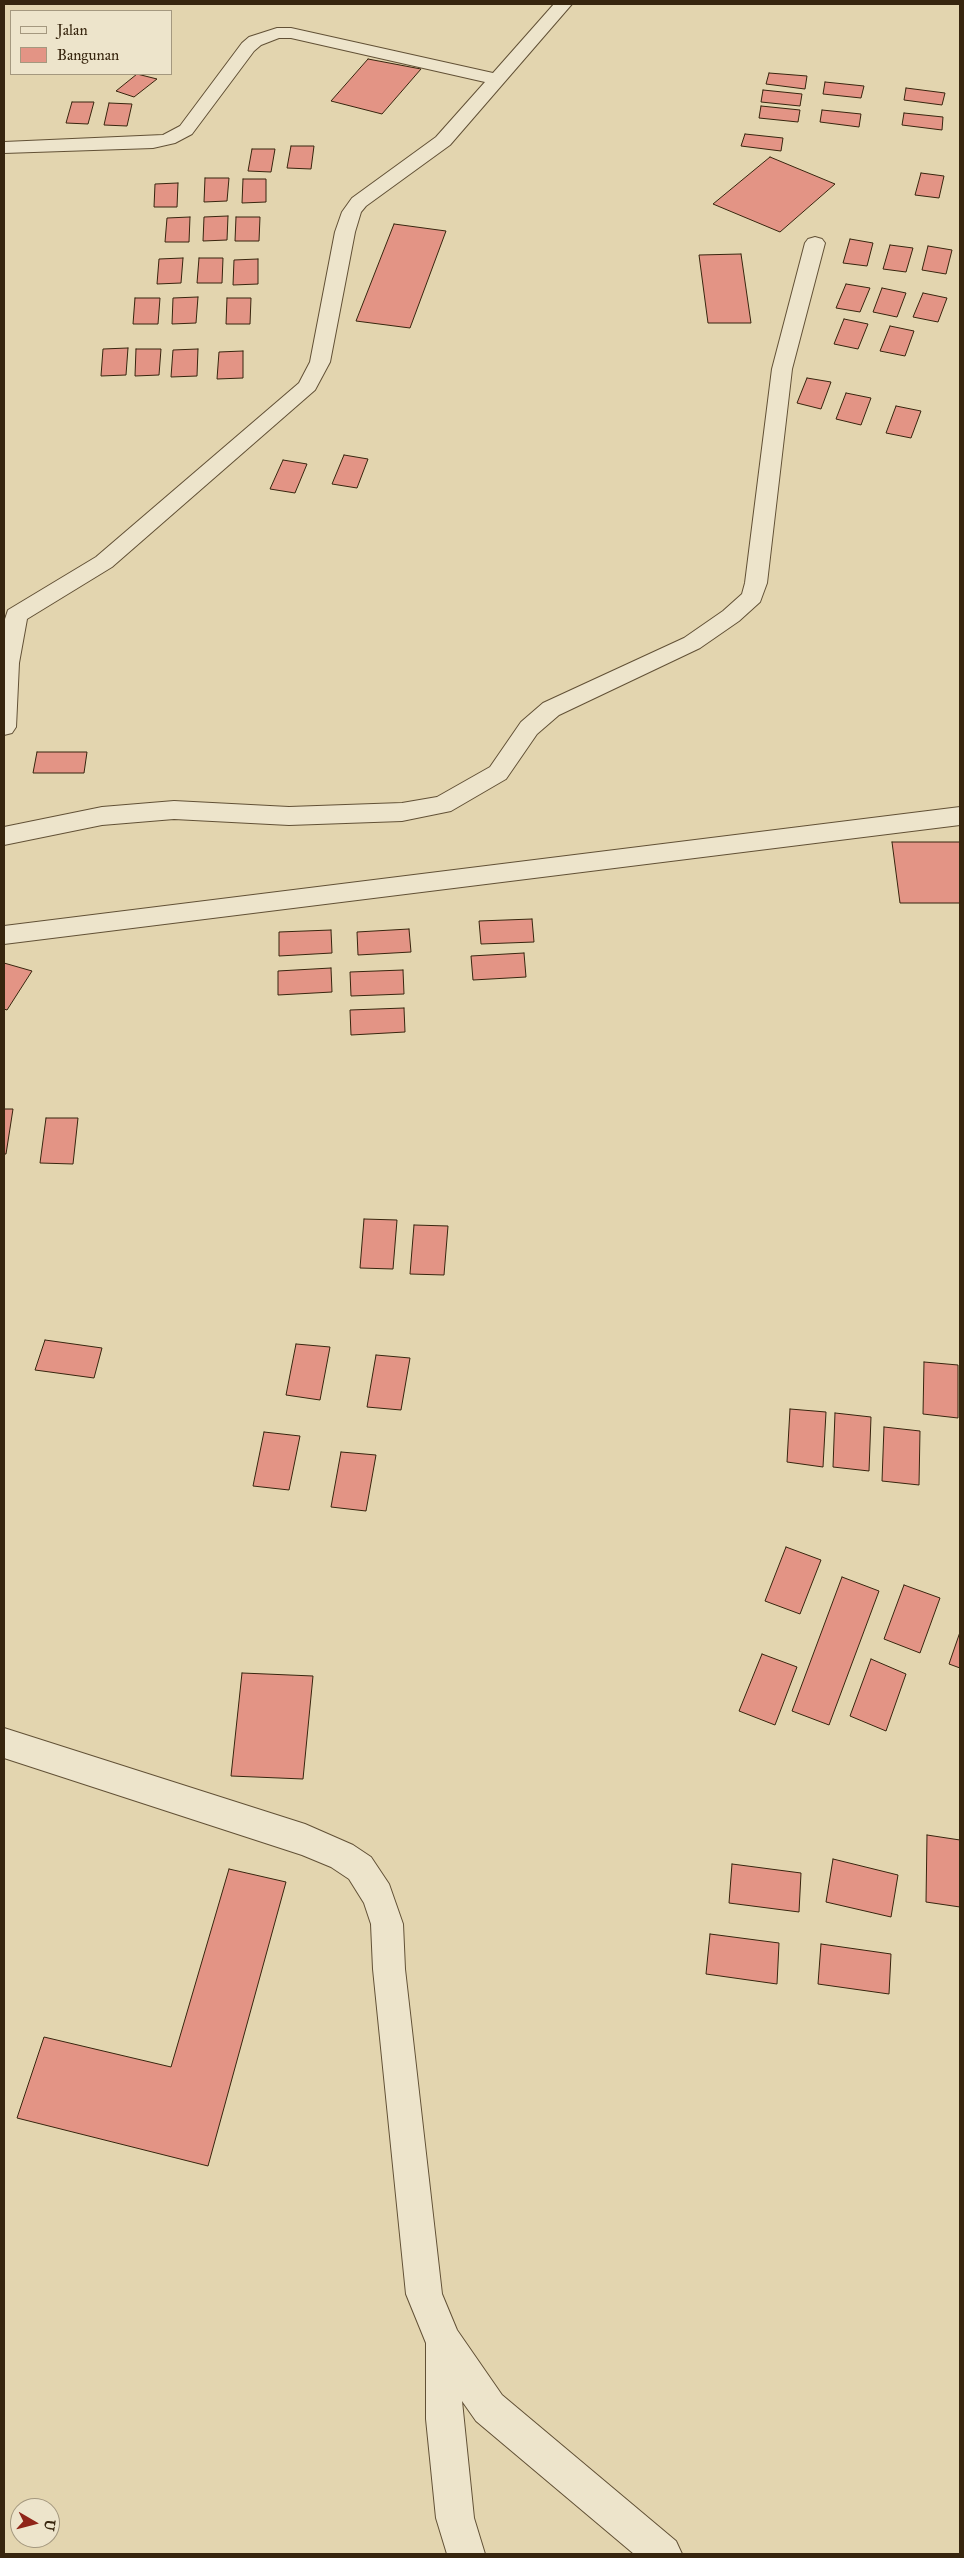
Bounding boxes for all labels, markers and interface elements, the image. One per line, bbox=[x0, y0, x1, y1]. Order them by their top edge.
legend bbox=[10, 10, 172, 75]
text: Jalan bbox=[57, 21, 88, 39]
text: Bangunan bbox=[57, 46, 119, 64]
north arrow bbox=[10, 2498, 60, 2548]
text: U bbox=[40, 2518, 59, 2532]

